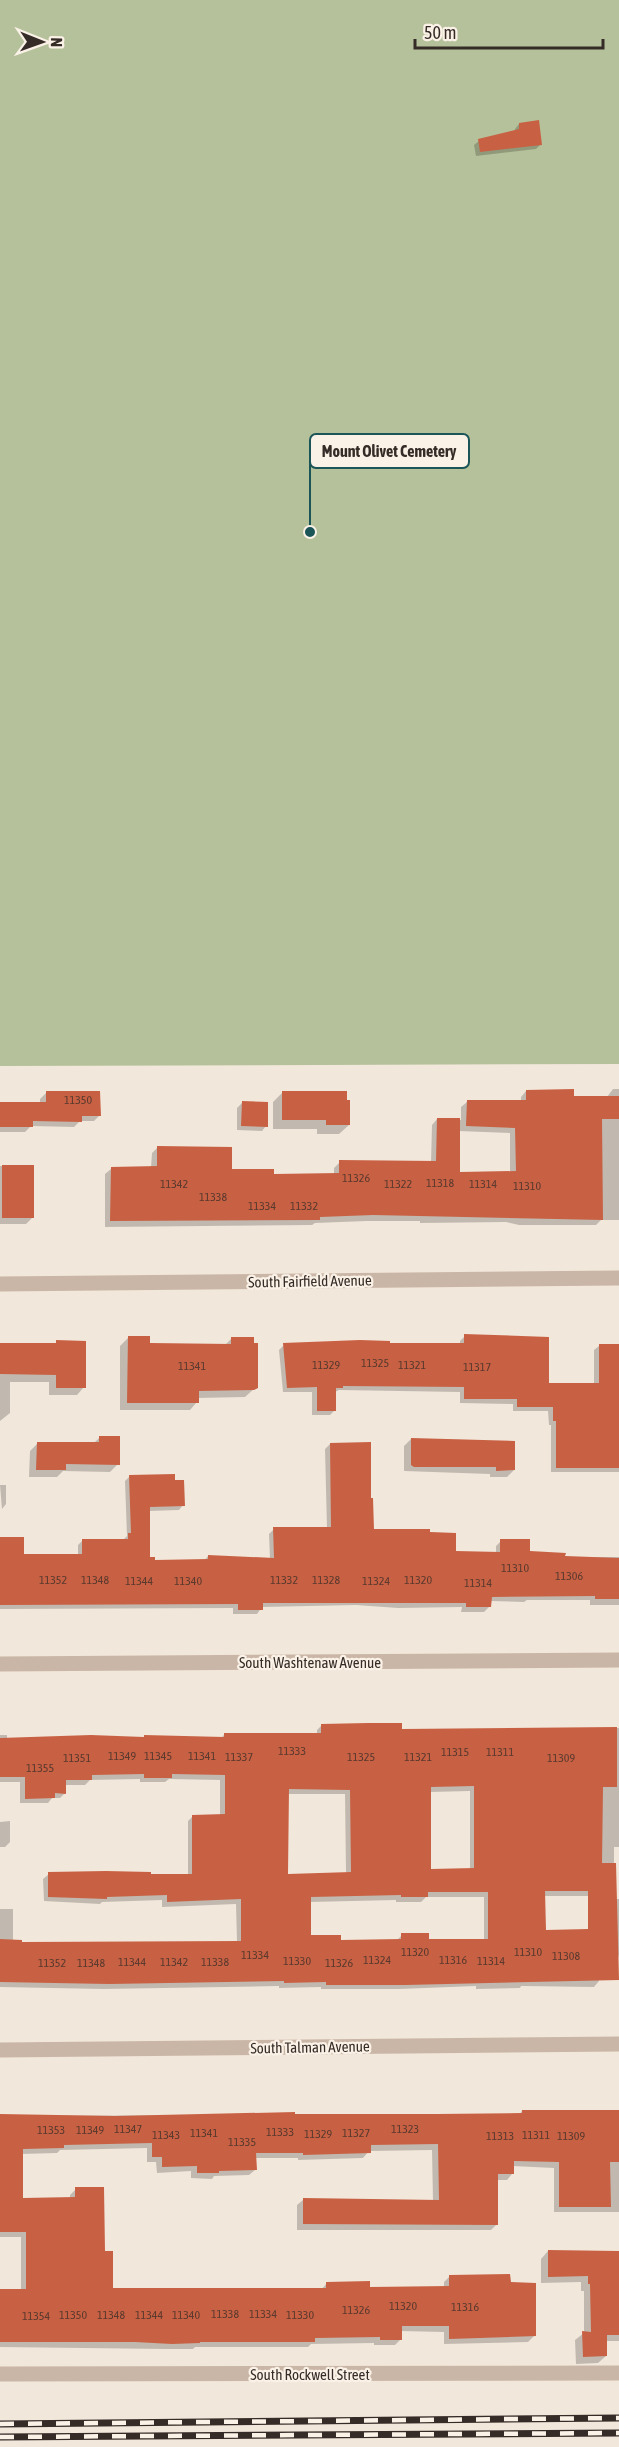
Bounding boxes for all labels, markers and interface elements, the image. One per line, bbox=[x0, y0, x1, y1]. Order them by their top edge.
north arrow bbox=[12, 12, 72, 72]
scale bar bbox=[415, 12, 602, 50]
text: 50 m bbox=[424, 22, 456, 43]
text: N bbox=[48, 37, 66, 47]
callout: Mount Olivet Cemetery bbox=[310, 434, 469, 468]
text: Mount Olivet Cemetery bbox=[322, 442, 457, 460]
house number: 11350 bbox=[64, 1093, 92, 1107]
house number: 11326 bbox=[342, 1171, 370, 1185]
house number: 11318 bbox=[426, 1176, 454, 1190]
house number: 11342 bbox=[160, 1177, 188, 1191]
house number: 11322 bbox=[384, 1177, 412, 1191]
house number: 11314 bbox=[469, 1177, 497, 1191]
house number: 11310 bbox=[513, 1179, 541, 1193]
house number: 11338 bbox=[199, 1190, 227, 1204]
house number: 11334 bbox=[248, 1199, 276, 1213]
house number: 11332 bbox=[290, 1199, 318, 1213]
street label: South Fairfield Avenue bbox=[248, 1271, 372, 1291]
house number: 11325 bbox=[361, 1356, 389, 1370]
house number: 11329 bbox=[312, 1358, 340, 1372]
house number: 11321 bbox=[398, 1358, 426, 1372]
house number: 11341 bbox=[178, 1359, 206, 1373]
house number: 11317 bbox=[463, 1360, 491, 1374]
house number: 11310 bbox=[501, 1561, 529, 1575]
house number: 11306 bbox=[555, 1569, 583, 1583]
house number: 11352 bbox=[39, 1573, 67, 1587]
house number: 11348 bbox=[81, 1573, 109, 1587]
house number: 11332 bbox=[270, 1573, 298, 1587]
house number: 11328 bbox=[312, 1573, 340, 1587]
house number: 11320 bbox=[404, 1573, 432, 1587]
house number: 11344 bbox=[125, 1574, 153, 1588]
house number: 11340 bbox=[174, 1574, 202, 1588]
house number: 11324 bbox=[362, 1574, 390, 1588]
house number: 11314 bbox=[464, 1576, 492, 1590]
street label: South Washtenaw Avenue bbox=[239, 1654, 381, 1671]
house number: 11333 bbox=[278, 1744, 306, 1758]
house number: 11315 bbox=[441, 1745, 469, 1759]
house number: 11311 bbox=[486, 1745, 514, 1759]
house number: 11349 bbox=[108, 1749, 136, 1763]
house number: 11345 bbox=[144, 1749, 172, 1763]
house number: 11341 bbox=[188, 1749, 216, 1763]
house number: 11337 bbox=[225, 1750, 253, 1764]
house number: 11325 bbox=[347, 1750, 375, 1764]
house number: 11321 bbox=[404, 1750, 432, 1764]
house number: 11351 bbox=[63, 1751, 91, 1765]
house number: 11309 bbox=[547, 1751, 575, 1765]
house number: 11355 bbox=[26, 1761, 54, 1775]
house number: 11320 bbox=[401, 1945, 429, 1959]
house number: 11310 bbox=[514, 1945, 542, 1959]
house number: 11334 bbox=[241, 1948, 269, 1962]
house number: 11308 bbox=[552, 1949, 580, 1963]
house number: 11324 bbox=[363, 1953, 391, 1967]
house number: 11316 bbox=[439, 1953, 467, 1967]
house number: 11330 bbox=[283, 1954, 311, 1968]
house number: 11314 bbox=[477, 1954, 505, 1968]
house number: 11344 bbox=[118, 1955, 146, 1969]
house number: 11342 bbox=[160, 1955, 188, 1969]
house number: 11338 bbox=[201, 1955, 229, 1969]
house number: 11352 bbox=[38, 1956, 66, 1970]
house number: 11348 bbox=[77, 1956, 105, 1970]
house number: 11326 bbox=[325, 1956, 353, 1970]
street label: South Talman Avenue bbox=[250, 2037, 370, 2057]
house number: 11347 bbox=[114, 2122, 142, 2136]
house number: 11323 bbox=[391, 2122, 419, 2136]
house number: 11353 bbox=[37, 2123, 65, 2137]
house number: 11349 bbox=[76, 2123, 104, 2137]
house number: 11333 bbox=[266, 2125, 294, 2139]
house number: 11341 bbox=[190, 2126, 218, 2140]
house number: 11327 bbox=[342, 2126, 370, 2140]
house number: 11329 bbox=[304, 2127, 332, 2141]
house number: 11343 bbox=[152, 2128, 180, 2142]
house number: 11311 bbox=[522, 2128, 550, 2142]
house number: 11313 bbox=[486, 2129, 514, 2143]
house number: 11309 bbox=[557, 2129, 585, 2143]
house number: 11335 bbox=[228, 2135, 256, 2149]
house number: 11320 bbox=[389, 2299, 417, 2313]
house number: 11316 bbox=[451, 2300, 479, 2314]
house number: 11326 bbox=[342, 2303, 370, 2317]
house number: 11338 bbox=[211, 2307, 239, 2321]
house number: 11334 bbox=[249, 2307, 277, 2321]
house number: 11350 bbox=[59, 2308, 87, 2322]
house number: 11348 bbox=[97, 2308, 125, 2322]
house number: 11344 bbox=[135, 2308, 163, 2322]
house number: 11340 bbox=[172, 2308, 200, 2322]
house number: 11330 bbox=[286, 2308, 314, 2322]
house number: 11354 bbox=[22, 2309, 50, 2323]
street label: South Rockwell Street bbox=[250, 2366, 370, 2383]

